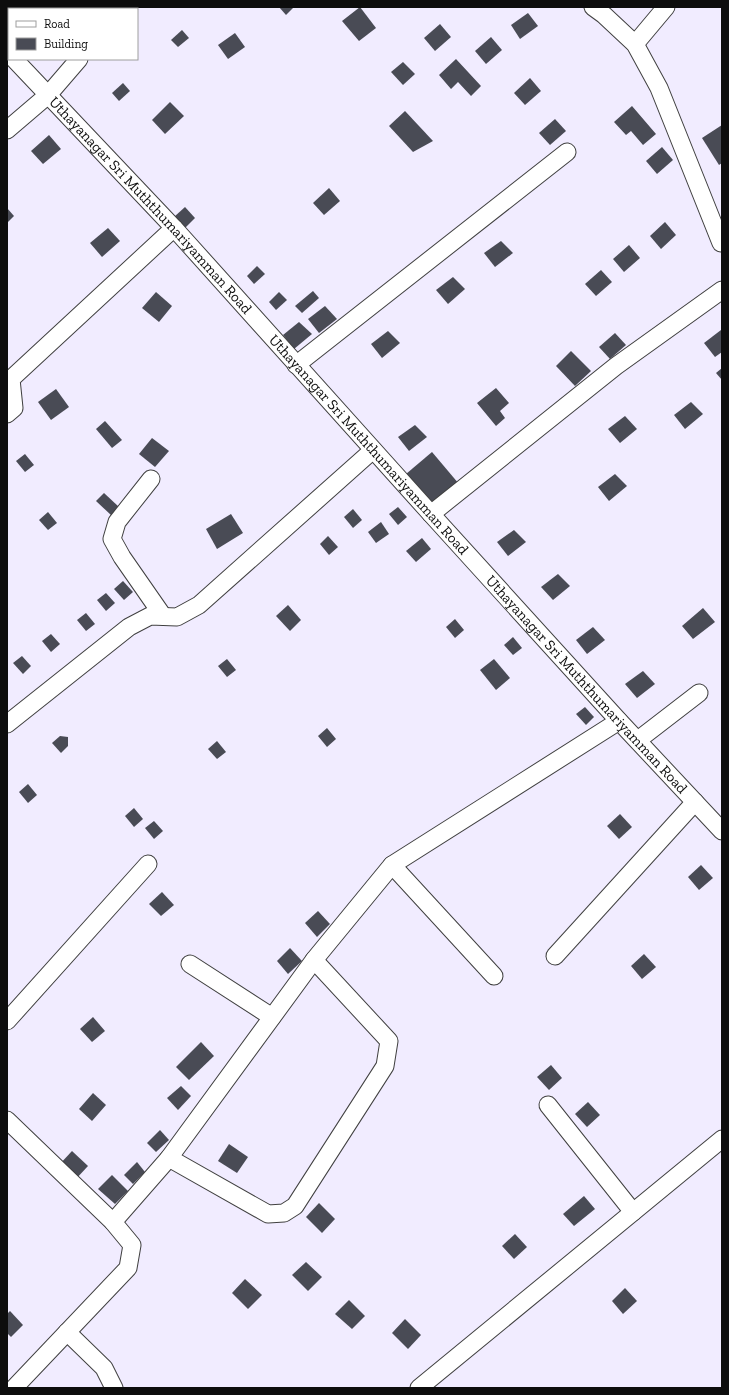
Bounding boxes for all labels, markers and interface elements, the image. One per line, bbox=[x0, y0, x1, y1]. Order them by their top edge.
legend bbox=[8, 8, 138, 60]
text: Road bbox=[44, 17, 70, 31]
text: Building bbox=[44, 37, 88, 51]
street label: Uthayanagar Sri Muththumariyamman Road bbox=[45, 93, 256, 318]
street label: Uthayanagar Sri Muththumariyamman Road bbox=[265, 331, 473, 559]
street label: Uthayanagar Sri Muththumariyamman Road bbox=[482, 571, 692, 798]

